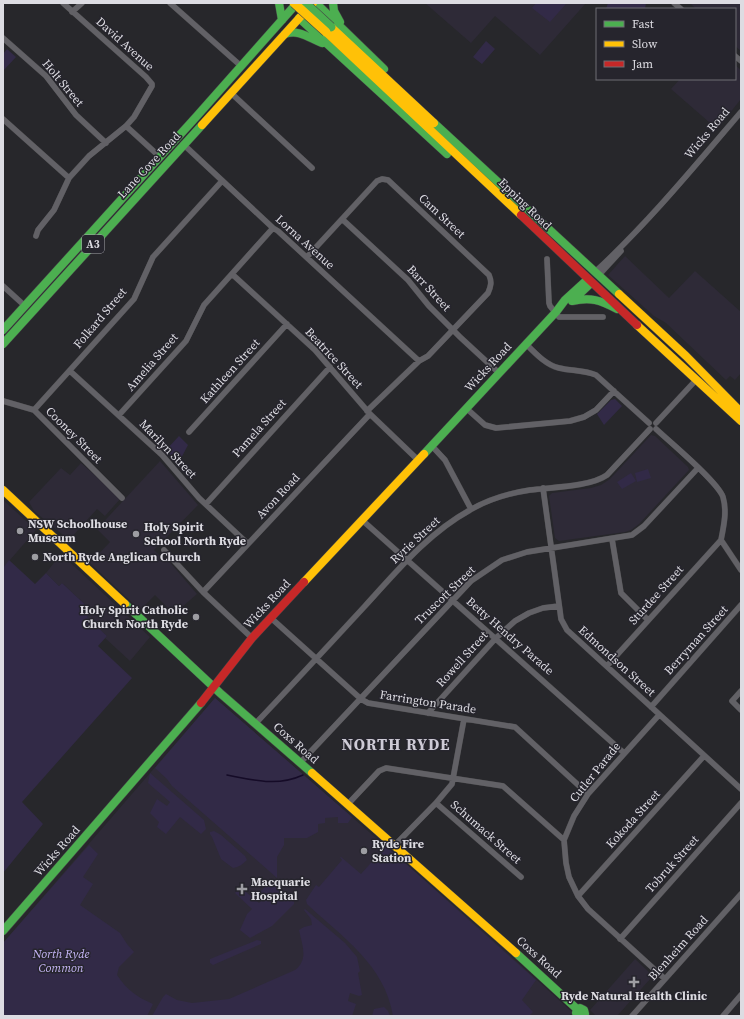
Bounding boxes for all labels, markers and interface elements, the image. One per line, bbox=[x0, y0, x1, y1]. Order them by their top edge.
legend bbox=[596, 8, 736, 80]
street label: David Avenue bbox=[93, 14, 157, 74]
text: Fast bbox=[632, 16, 654, 32]
text: Slow bbox=[632, 36, 658, 52]
street label: Holt Street bbox=[39, 56, 88, 110]
text: Jam bbox=[631, 56, 653, 72]
street label: Wicks Road bbox=[681, 104, 733, 162]
street label: Lane Cove Road bbox=[114, 128, 184, 202]
street label: Epping Road bbox=[495, 175, 555, 233]
street label: Cam Street bbox=[415, 190, 469, 242]
street label: Lorna Avenue bbox=[272, 211, 338, 273]
road number: A3 bbox=[82, 235, 104, 253]
street label: Barr Street bbox=[404, 261, 455, 315]
street label: Folkard Street bbox=[70, 284, 130, 352]
street label: Beatrice Street bbox=[302, 324, 367, 392]
street label: Amelia Street bbox=[122, 330, 182, 394]
street label: Kathleen Street bbox=[197, 335, 263, 407]
street label: Wicks Road bbox=[461, 339, 515, 395]
street label: Pamela Street bbox=[229, 395, 290, 461]
street label: Cooney Street bbox=[42, 403, 106, 467]
street label: Marilyn Street bbox=[136, 416, 200, 482]
street label: Avon Road bbox=[253, 470, 303, 522]
street label: Ryrie Street bbox=[387, 513, 443, 567]
place label: NSW Schoolhouse Museum bbox=[28, 516, 127, 546]
place label: Holy Spirit School North Ryde bbox=[144, 519, 246, 549]
marker: NSW Schoolhouse Museum bbox=[15, 526, 25, 536]
marker: Holy Spirit School North Ryde bbox=[131, 529, 141, 539]
place label: North Ryde Anglican Church bbox=[43, 549, 201, 565]
marker: North Ryde Anglican Church bbox=[30, 552, 40, 562]
street label: Truscott Street bbox=[411, 562, 479, 628]
street label: Sturdee Street bbox=[625, 562, 687, 628]
street label: Wicks Road bbox=[240, 576, 294, 632]
street label: Betty Hendry Parade bbox=[463, 593, 557, 679]
place label: Holy Spirit Catholic Church North Ryde bbox=[80, 602, 188, 632]
street label: Berryman Street bbox=[661, 602, 731, 678]
marker: Holy Spirit Catholic Church North Ryde bbox=[191, 612, 201, 622]
street label: Edmondson Street bbox=[575, 622, 659, 700]
street label: Rowell Street bbox=[433, 628, 491, 690]
street label: Farrington Parade bbox=[379, 686, 477, 718]
street label: Coxs Road bbox=[270, 719, 322, 767]
district label: NORTH RYDE bbox=[342, 733, 450, 755]
street label: Cutler Parade bbox=[566, 739, 624, 805]
street label: Kokoda Street bbox=[602, 786, 664, 852]
street label: Schumack Street bbox=[447, 797, 525, 867]
street label: Wicks Road bbox=[31, 822, 84, 880]
street label: Tobruk Street bbox=[642, 832, 702, 896]
place label: Ryde Fire Station bbox=[372, 836, 424, 866]
marker: Ryde Fire Station bbox=[359, 846, 369, 856]
place label: Macquarie Hospital bbox=[251, 874, 310, 904]
marker: Macquarie Hospital bbox=[236, 883, 248, 895]
street label: Blenheim Road bbox=[645, 912, 712, 984]
street label: Coxs Road bbox=[513, 933, 565, 982]
park label: North Ryde Common bbox=[32, 946, 89, 976]
marker: Ryde Natural Health Clinic bbox=[628, 976, 640, 988]
place label: Ryde Natural Health Clinic bbox=[561, 988, 707, 1004]

